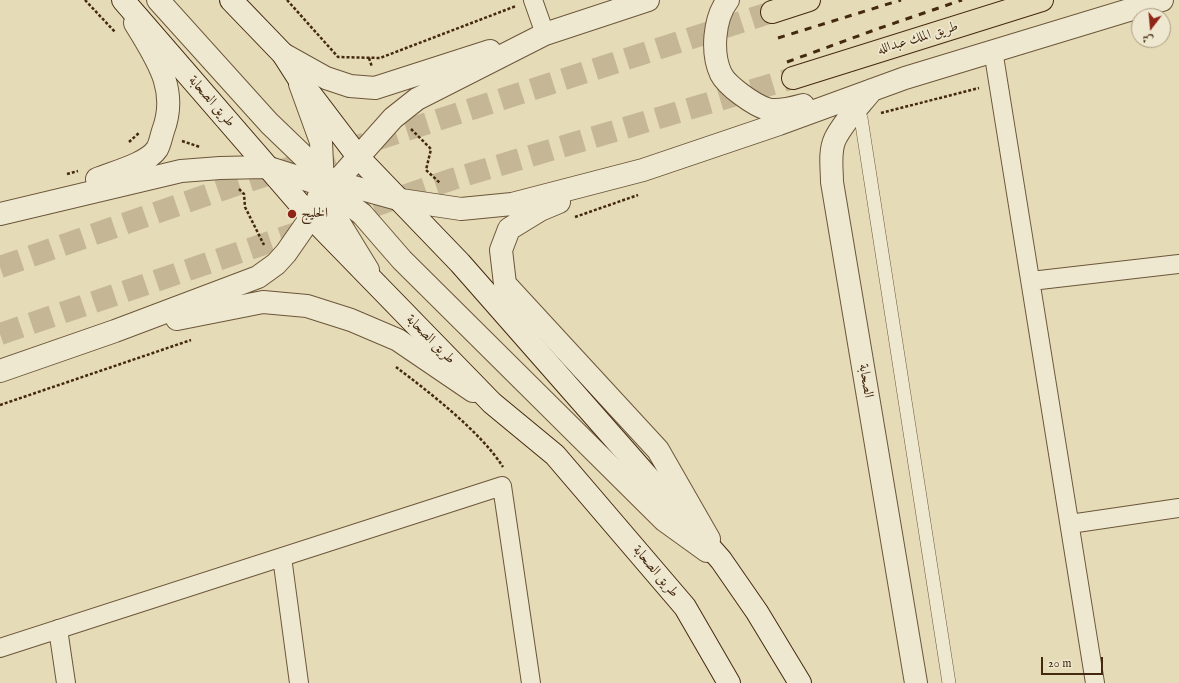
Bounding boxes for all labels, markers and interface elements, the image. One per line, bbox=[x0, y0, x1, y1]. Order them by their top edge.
north arrow bbox=[1131, 8, 1171, 48]
street label: طريق الملك عبدالله bbox=[875, 19, 961, 59]
text: ش bbox=[1141, 30, 1155, 47]
street label: طريق الصحابة bbox=[184, 73, 238, 131]
place label: الخليج bbox=[301, 206, 328, 222]
marker: الخليج bbox=[286, 208, 298, 220]
street label: طريق الصحابة bbox=[402, 312, 458, 368]
street label: الصحابة bbox=[854, 363, 876, 399]
street label: طريق الصحابة bbox=[628, 543, 682, 601]
scale bar bbox=[1043, 649, 1105, 675]
text: 20 m bbox=[1048, 656, 1071, 671]

